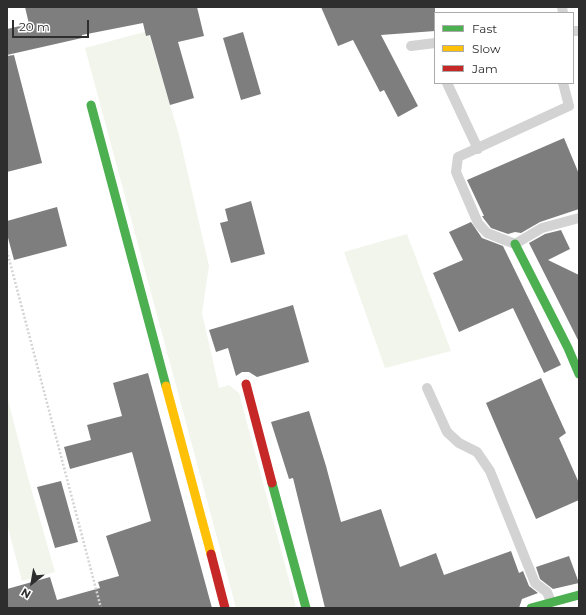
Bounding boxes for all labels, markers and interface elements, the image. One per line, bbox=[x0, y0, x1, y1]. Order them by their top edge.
scale bar bbox=[14, 12, 91, 38]
legend bbox=[434, 12, 574, 84]
text: 20 m bbox=[19, 19, 50, 34]
text: Fast bbox=[472, 21, 497, 36]
text: Slow bbox=[472, 41, 501, 56]
text: Jam bbox=[472, 61, 498, 76]
north arrow bbox=[12, 563, 52, 603]
text: N bbox=[18, 585, 33, 602]

